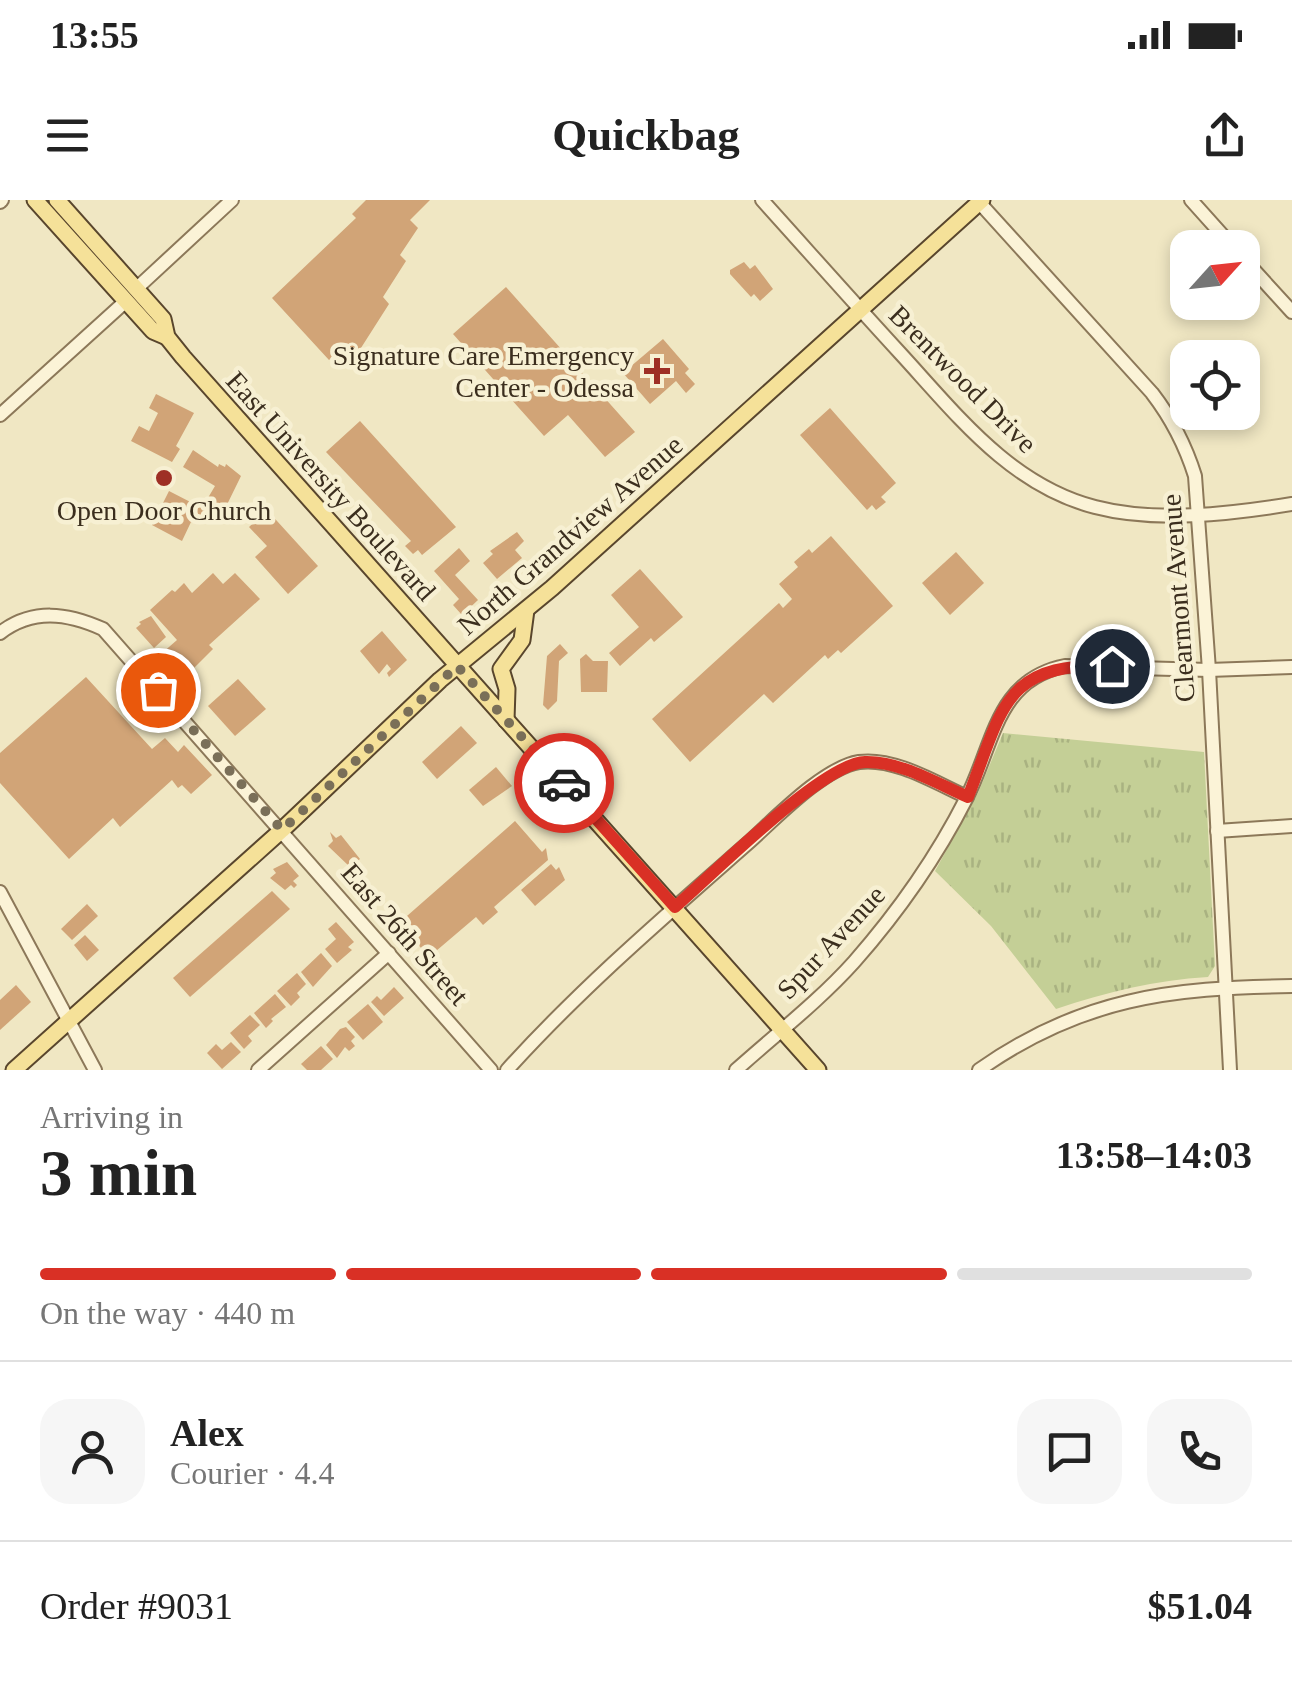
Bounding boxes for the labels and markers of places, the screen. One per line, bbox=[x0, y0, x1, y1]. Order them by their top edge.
place label: Signature Care Emergency Center - Odessa bbox=[333, 340, 635, 403]
marker: Signature Care Emergency Center - Odessa bbox=[644, 358, 670, 384]
marker: Open Door Church bbox=[153, 467, 175, 489]
place label: Open Door Church bbox=[57, 495, 271, 526]
pin bbox=[1070, 624, 1155, 709]
pin bbox=[116, 648, 201, 733]

